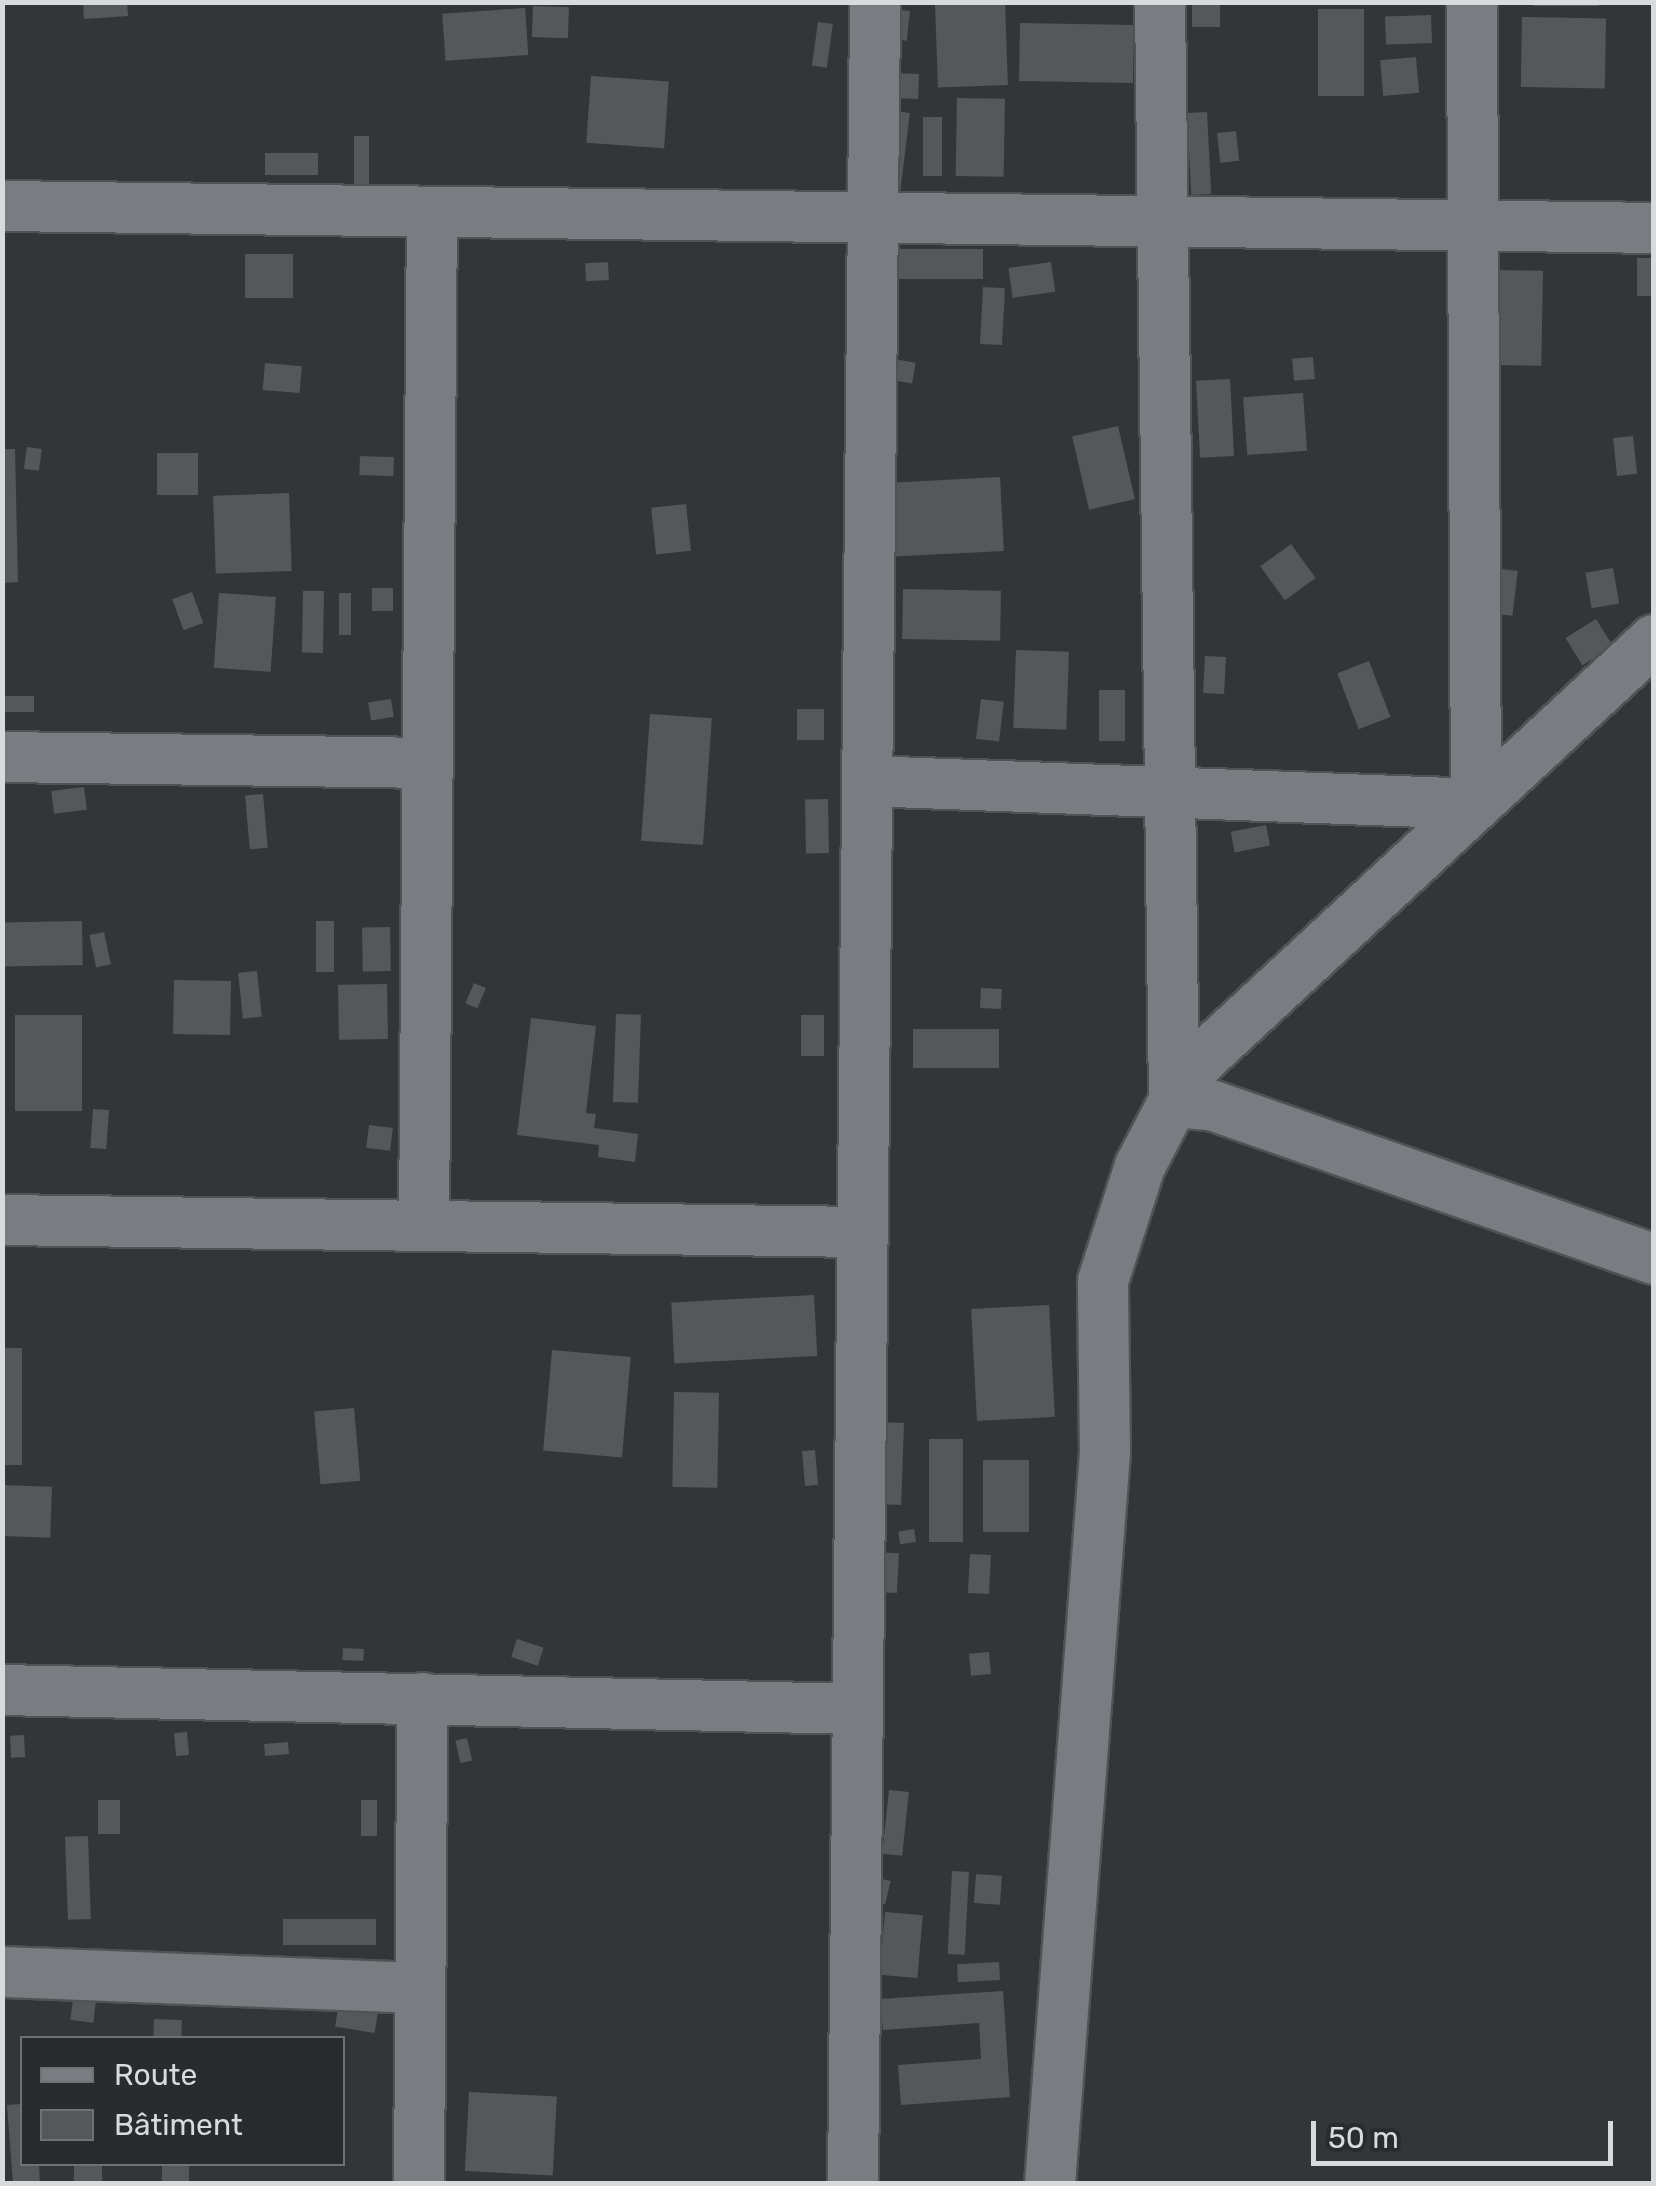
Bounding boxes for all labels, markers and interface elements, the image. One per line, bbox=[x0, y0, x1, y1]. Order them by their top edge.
legend bbox=[20, 2036, 345, 2166]
text: Route bbox=[114, 2057, 197, 2093]
scale bar bbox=[1316, 2101, 1618, 2163]
text: Bâtiment bbox=[114, 2107, 243, 2143]
text: 50 m bbox=[1328, 2120, 1399, 2156]

